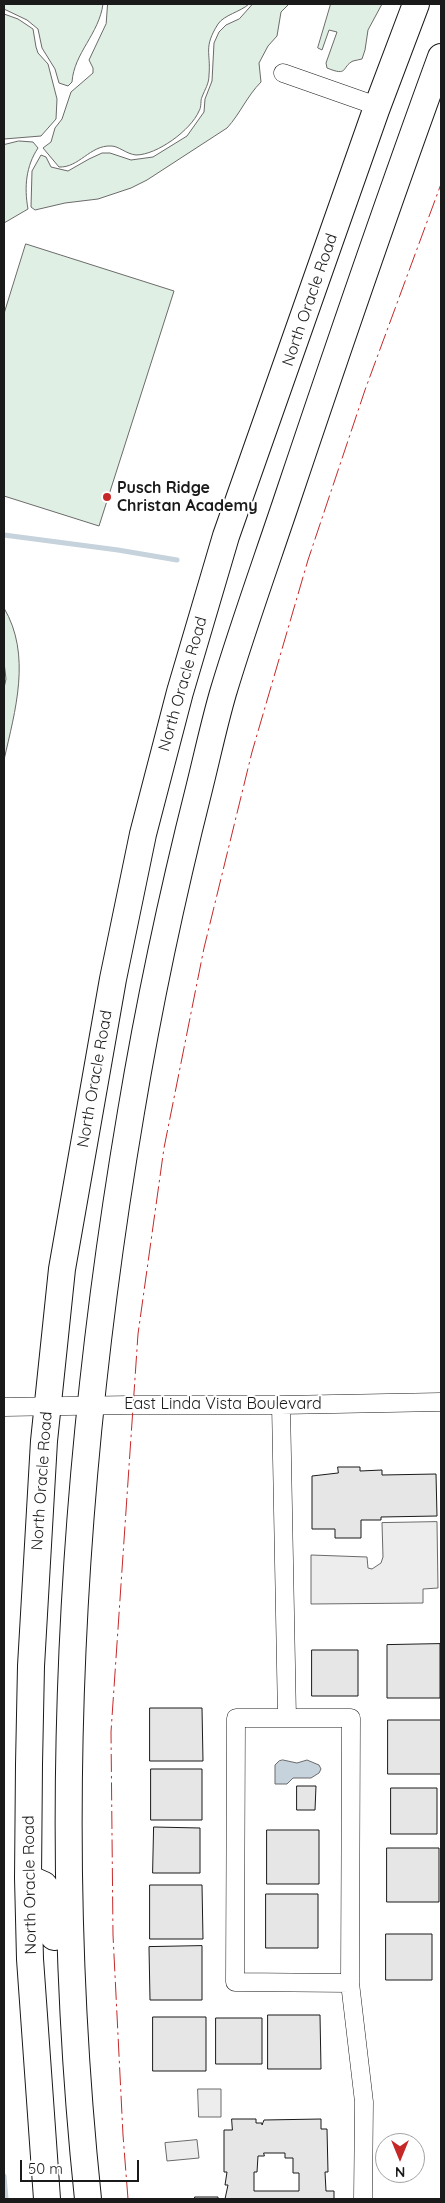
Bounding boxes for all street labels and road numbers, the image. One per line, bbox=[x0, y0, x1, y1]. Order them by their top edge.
street label: North Oracle Road bbox=[278, 231, 342, 369]
street label: North Oracle Road bbox=[155, 614, 211, 754]
street label: North Oracle Road bbox=[73, 1009, 117, 1149]
street label: East Linda Vista Boulevard bbox=[124, 1394, 322, 1414]
street label: North Oracle Road bbox=[28, 1411, 56, 1551]
street label: North Oracle Road bbox=[19, 1815, 41, 1955]

